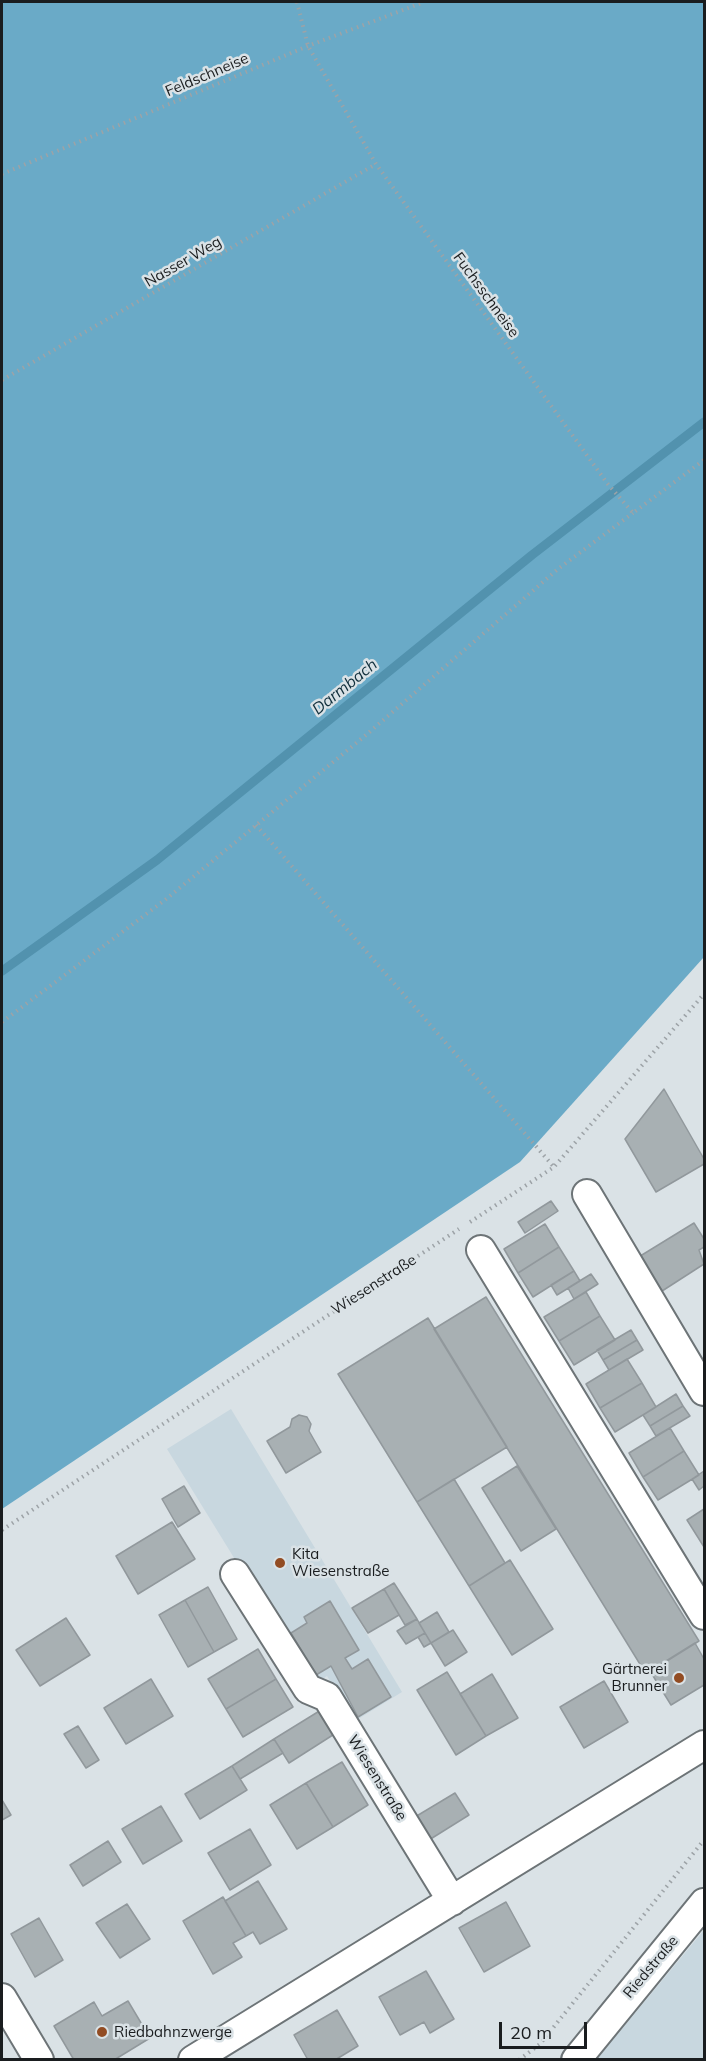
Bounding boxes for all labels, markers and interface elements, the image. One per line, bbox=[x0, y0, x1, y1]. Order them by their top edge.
street label: Feldschneise bbox=[163, 49, 251, 101]
street label: Nasser Weg bbox=[141, 233, 225, 291]
street label: Fuchsschneise bbox=[449, 249, 523, 341]
water label: Darmbach bbox=[309, 655, 381, 719]
street label: Wiesenstraße bbox=[328, 1251, 420, 1319]
place label: Kita Wiesenstraße bbox=[292, 1545, 389, 1580]
marker: Kita Wiesenstraße bbox=[273, 1556, 287, 1570]
place label: Gärtnerei Brunner bbox=[602, 1660, 667, 1695]
marker: Gärtnerei Brunner bbox=[672, 1671, 686, 1685]
street label: Wiesenstraße bbox=[344, 1732, 410, 1824]
street label: Riedstraße bbox=[620, 1932, 682, 2002]
scale bar bbox=[502, 2010, 590, 2048]
text: 20 m bbox=[510, 2021, 552, 2044]
place label: Riedbahnzwerge bbox=[114, 2023, 232, 2041]
marker: Riedbahnzwerge bbox=[95, 2025, 109, 2039]

